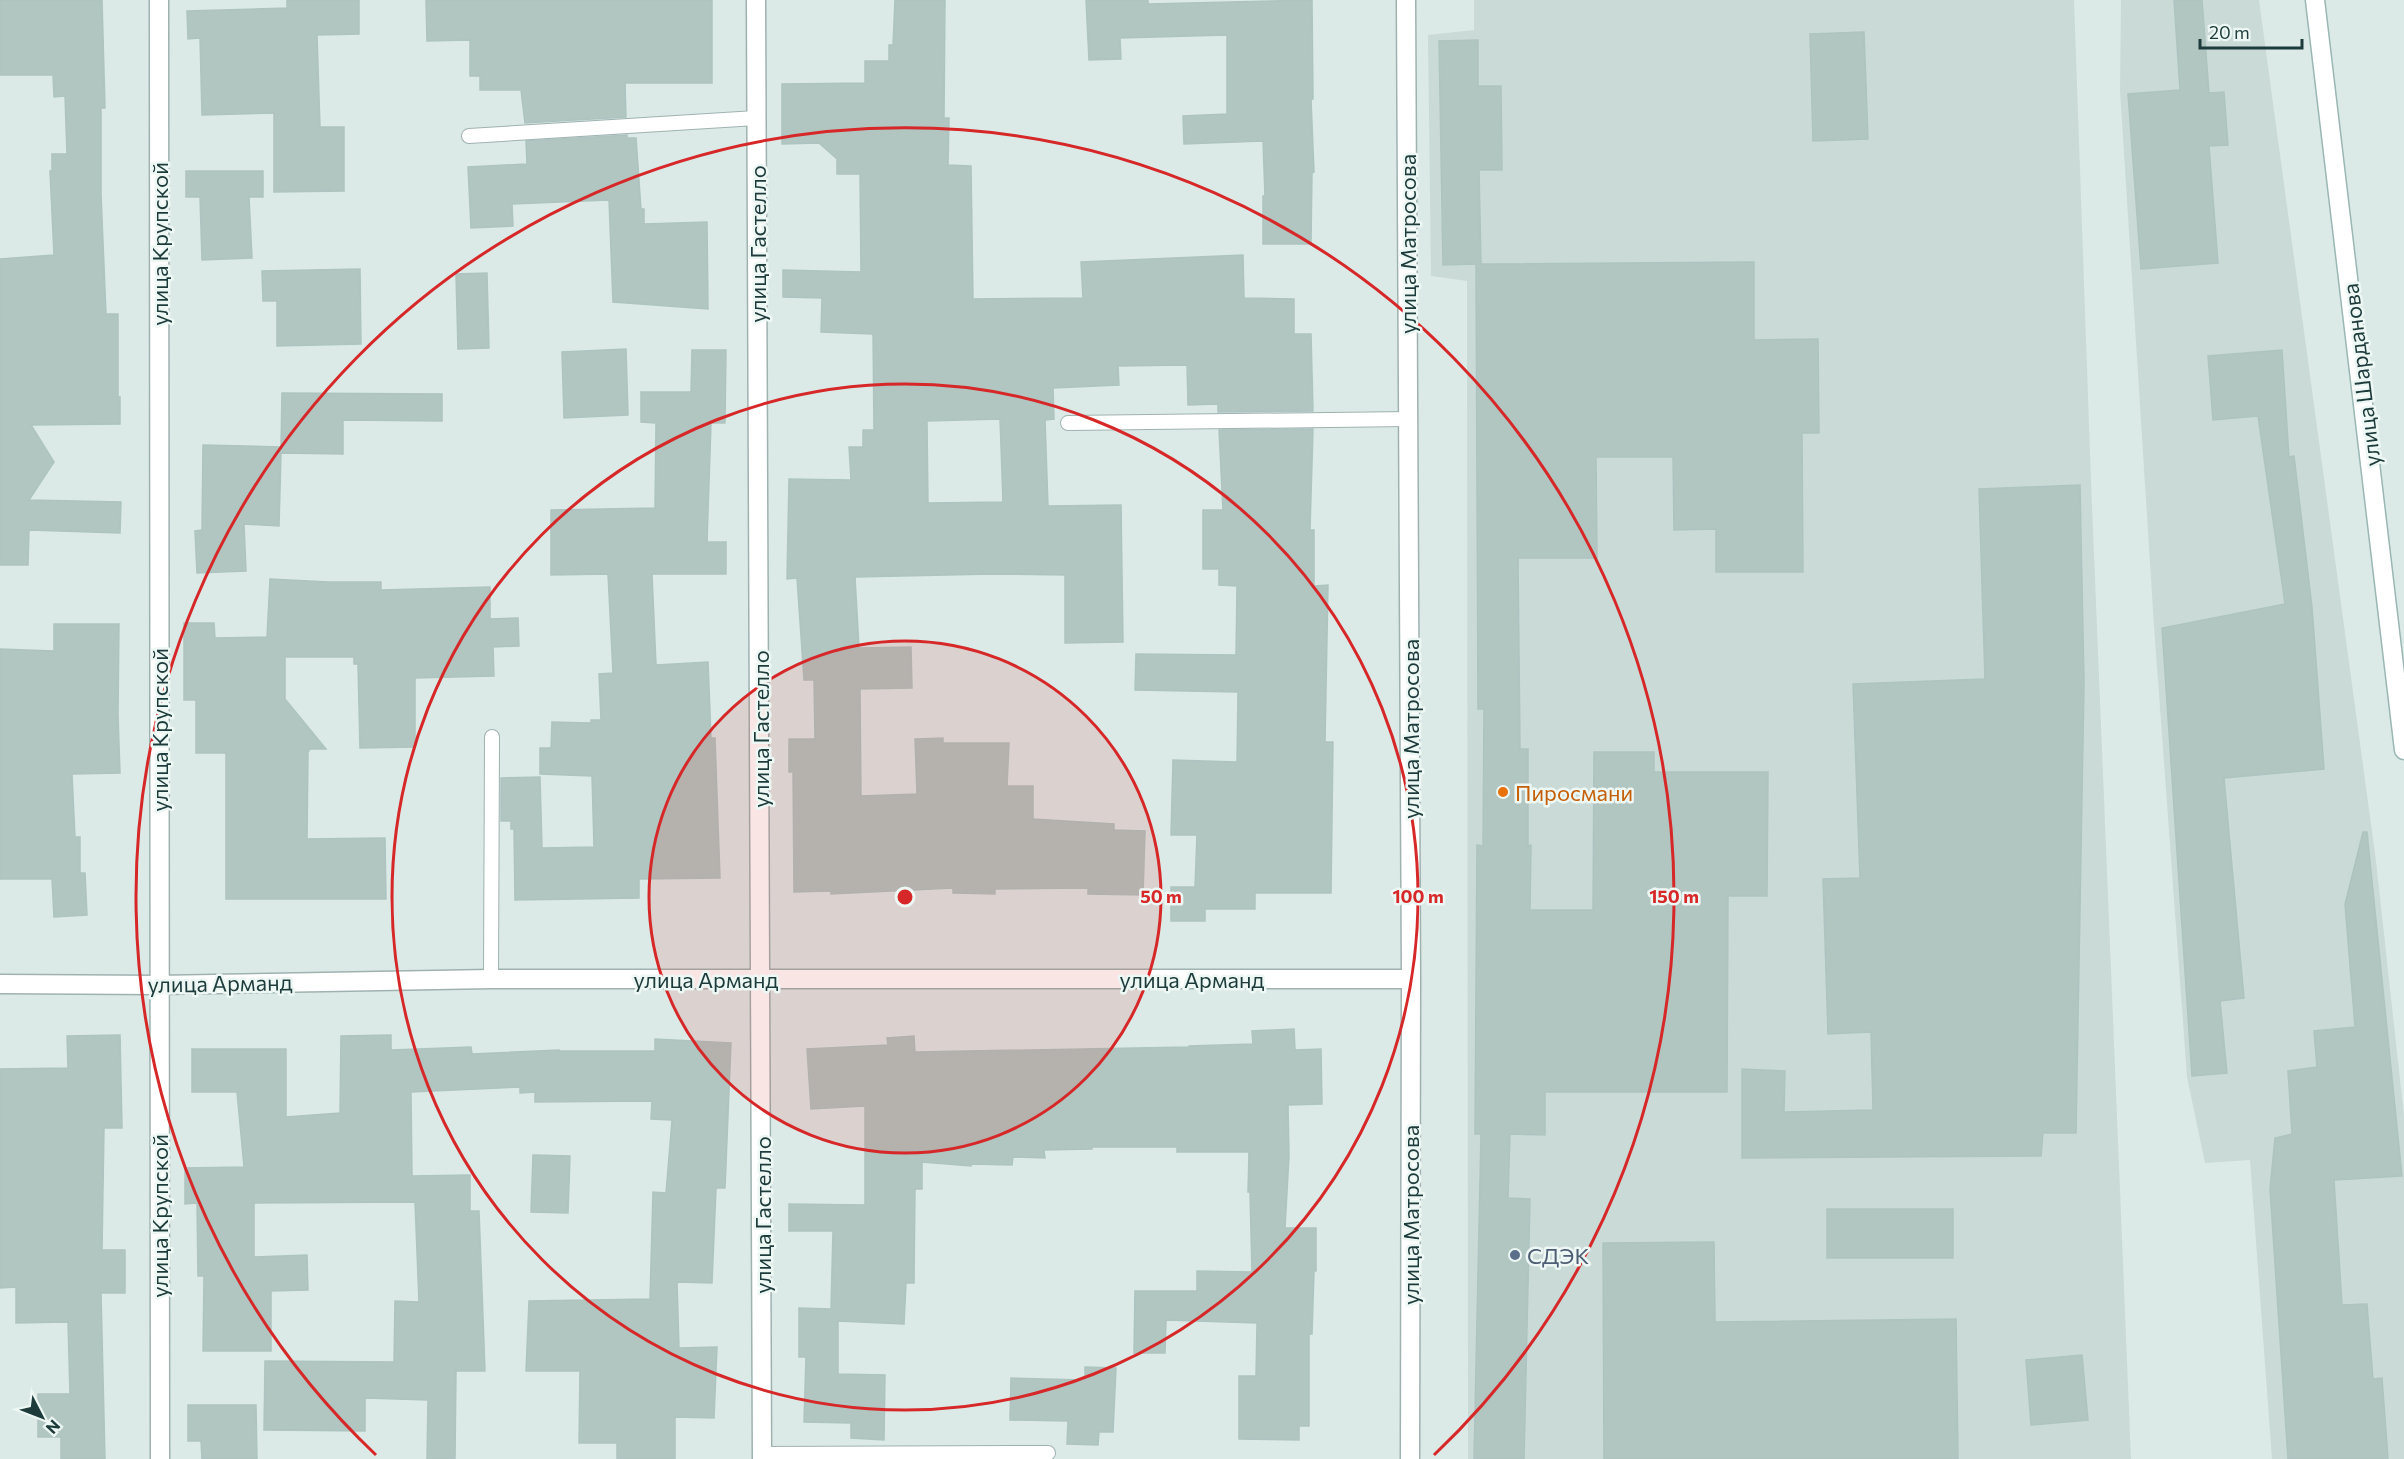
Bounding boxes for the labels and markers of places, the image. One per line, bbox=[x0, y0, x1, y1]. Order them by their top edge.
place label: Пиросмани bbox=[1515, 779, 1633, 806]
marker: Пиросмани bbox=[1496, 785, 1510, 799]
centre of rings bbox=[895, 887, 915, 907]
place label: СДЭК bbox=[1527, 1242, 1589, 1269]
marker: СДЭК bbox=[1508, 1248, 1522, 1262]

